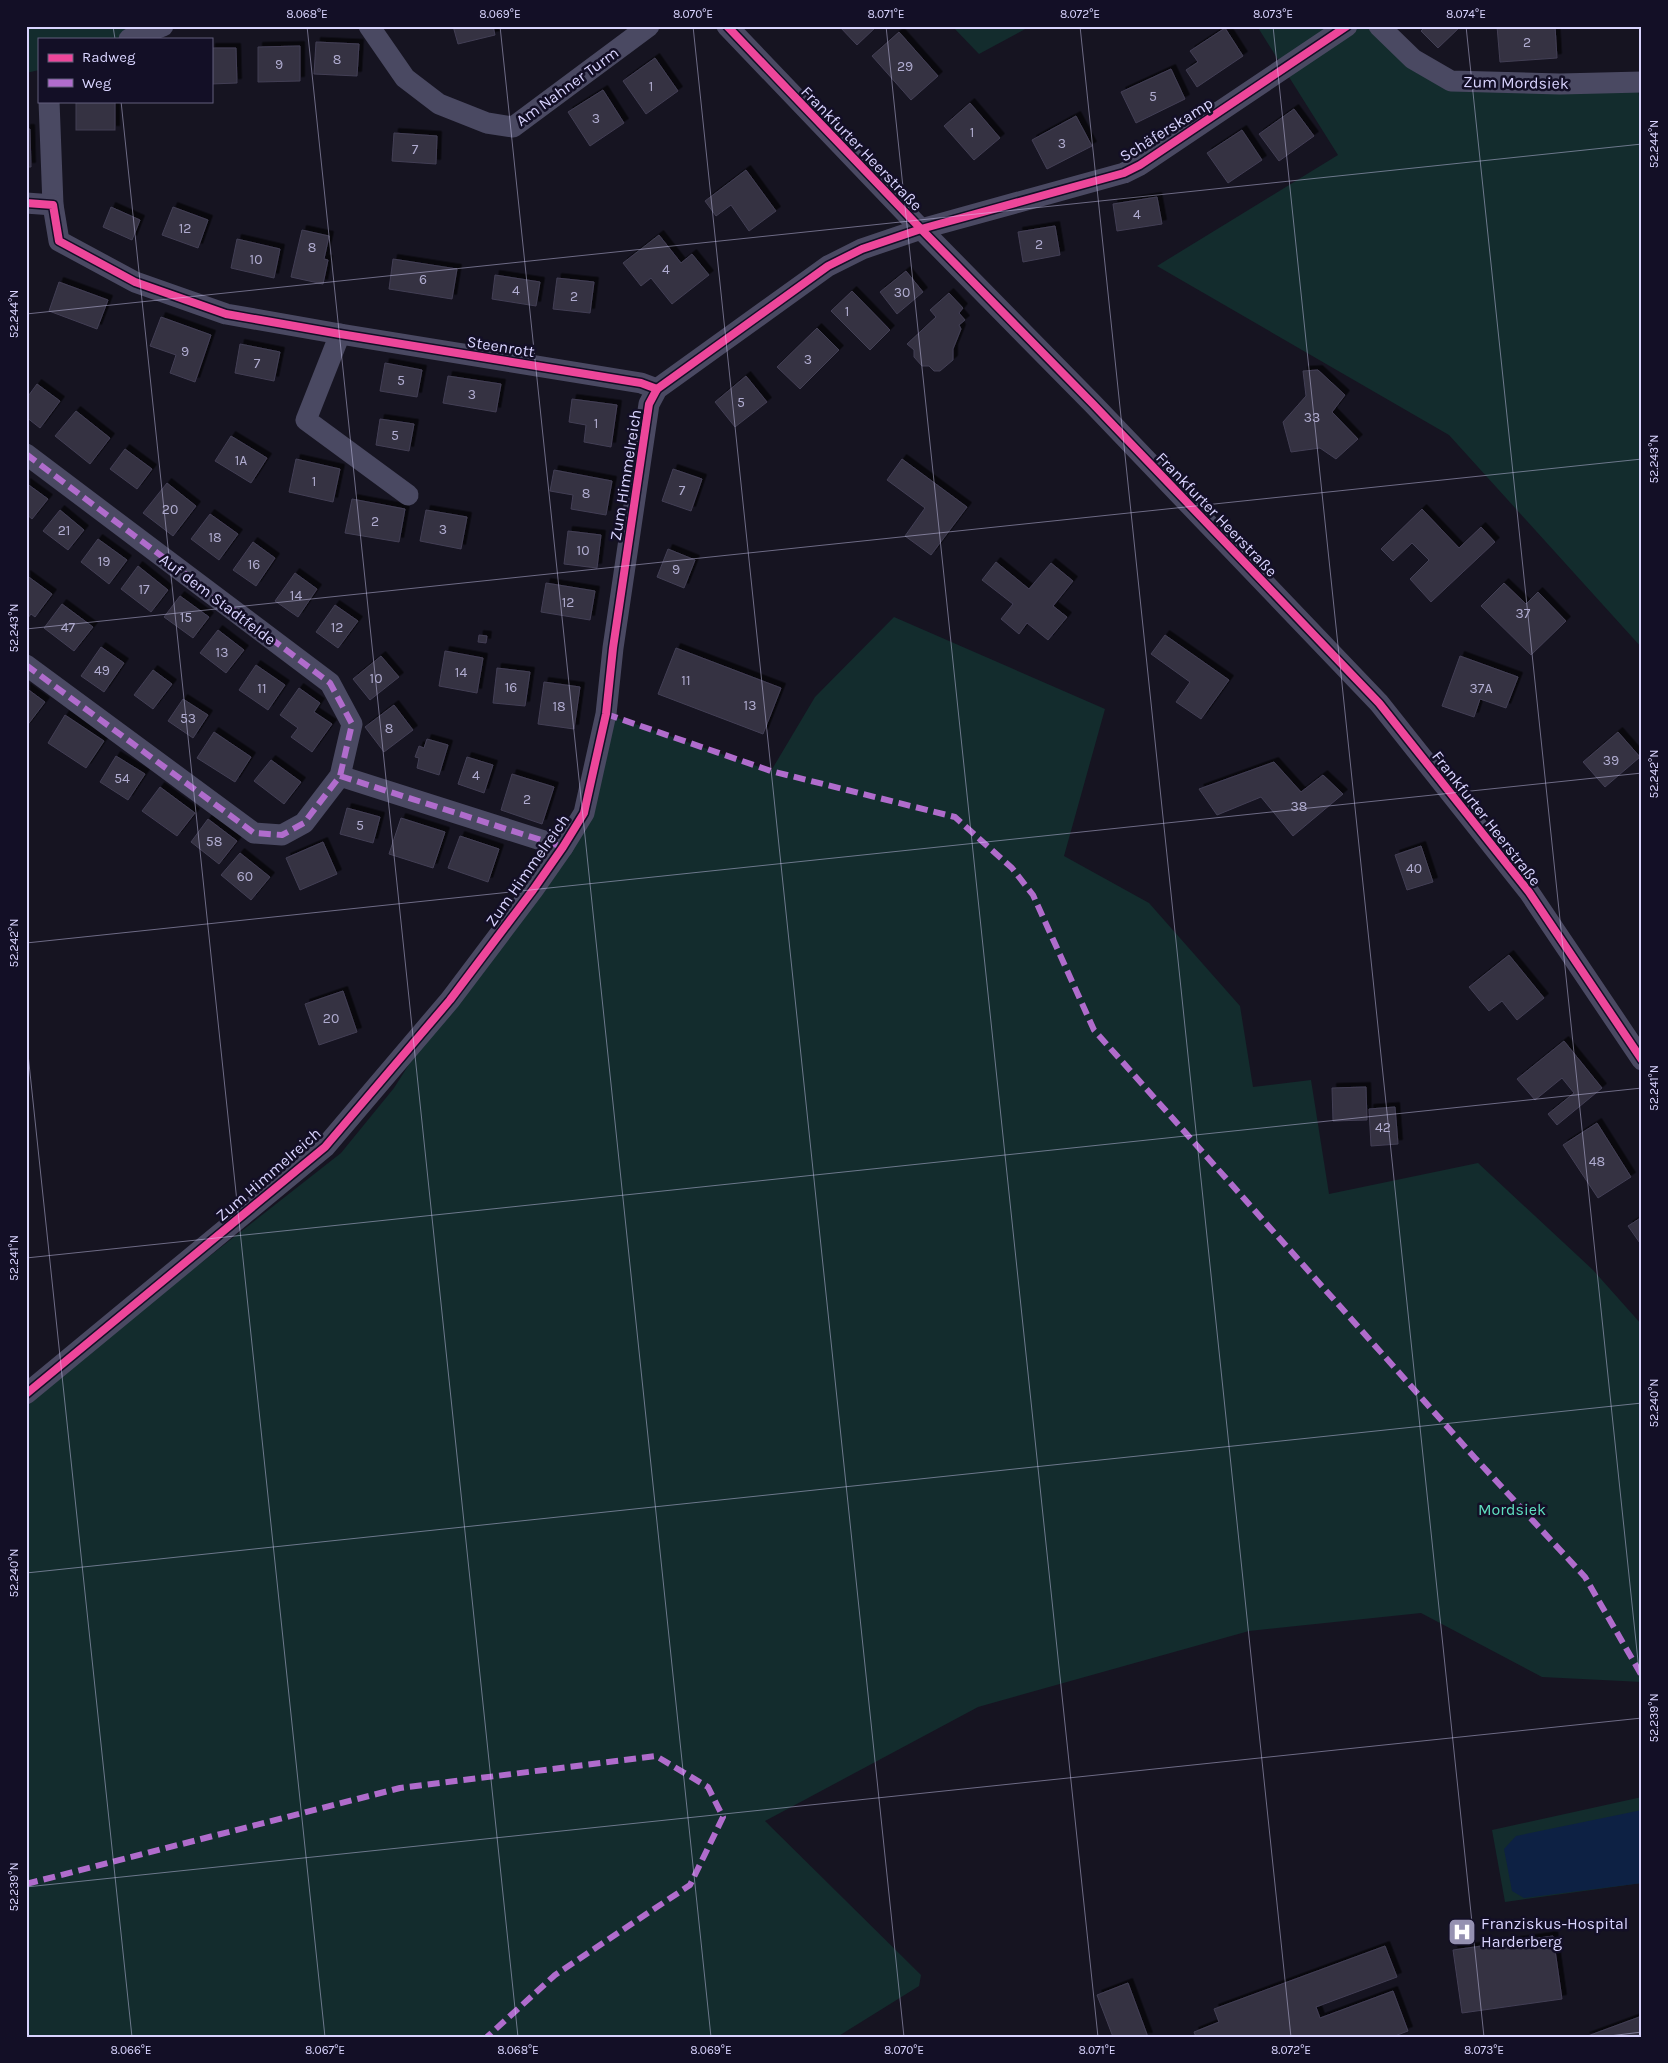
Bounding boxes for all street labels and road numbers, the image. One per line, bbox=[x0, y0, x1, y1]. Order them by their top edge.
street label: Am Nahner Turm bbox=[512, 43, 622, 130]
street label: Zum Mordsiek bbox=[1463, 72, 1569, 93]
street label: Frankfurter Heerstraße bbox=[797, 82, 926, 215]
street label: Schäferskamp bbox=[1116, 93, 1216, 166]
street label: Steenrott bbox=[466, 332, 536, 361]
street label: Zum Himmelreich bbox=[606, 408, 645, 542]
street label: Frankfurter Heerstraße bbox=[1152, 448, 1281, 581]
street label: Auf dem Stadtfelde bbox=[156, 550, 280, 649]
street label: Frankfurter Heerstraße bbox=[1428, 747, 1545, 890]
street label: Zum Himmelreich bbox=[482, 810, 573, 930]
street label: Zum Himmelreich bbox=[212, 1124, 325, 1225]

